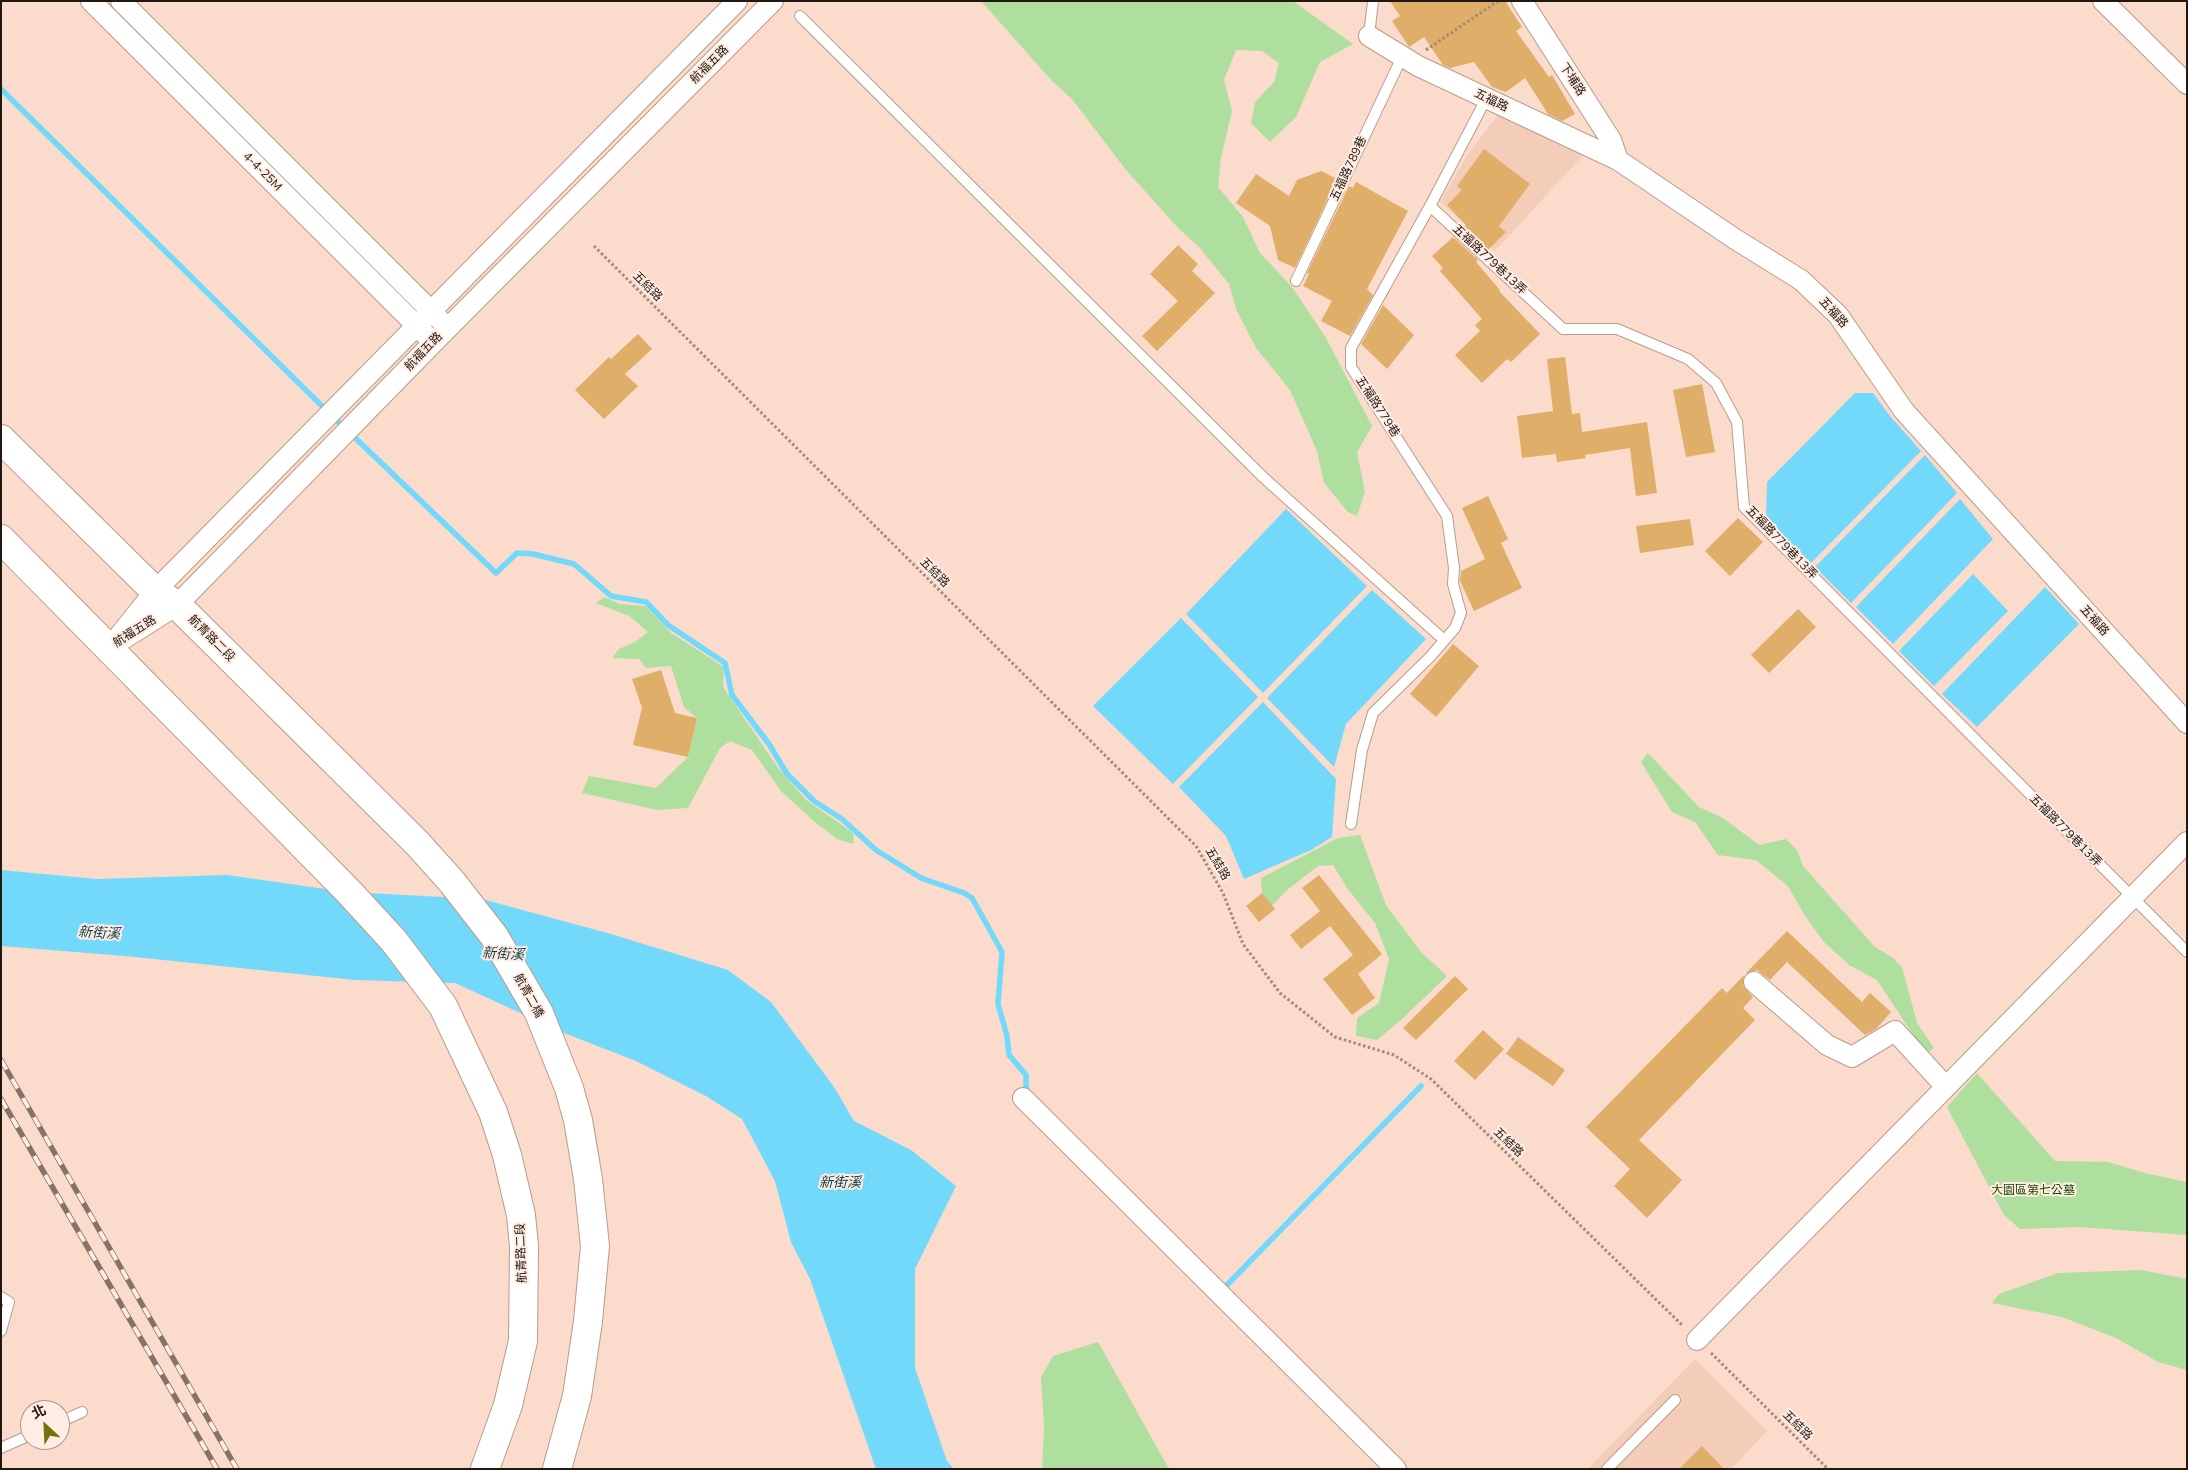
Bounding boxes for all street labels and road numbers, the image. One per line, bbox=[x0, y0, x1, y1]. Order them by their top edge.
street label: 航福五路 bbox=[688, 43, 732, 87]
street label: 下埔路 bbox=[1556, 61, 1588, 99]
street label: 五福路 bbox=[1472, 87, 1510, 115]
street label: 五福路789巷 bbox=[1328, 134, 1370, 204]
street label: 4-4-25M bbox=[240, 150, 284, 194]
street label: 五福路779巷13弄 bbox=[1449, 222, 1529, 298]
street label: 五結路 bbox=[629, 269, 665, 305]
street label: 五福路 bbox=[1816, 295, 1850, 331]
street label: 航福五路 bbox=[402, 330, 446, 374]
street label: 五福路779巷 bbox=[1352, 374, 1402, 440]
street label: 五福路779巷13弄 bbox=[1742, 503, 1820, 583]
street label: 五結路 bbox=[916, 555, 952, 591]
street label: 五福路 bbox=[2077, 603, 2111, 639]
street label: 航福五路 bbox=[111, 613, 159, 651]
street label: 航青路二段 bbox=[185, 613, 237, 665]
street label: 五福路779巷13弄 bbox=[2026, 792, 2104, 870]
street label: 五結路 bbox=[1202, 845, 1232, 883]
street label: 航青二橋 bbox=[510, 972, 546, 1020]
street label: 五結路 bbox=[1490, 1125, 1526, 1161]
street label: 航青路二段 bbox=[514, 1223, 530, 1283]
street label: 五結路 bbox=[1779, 1408, 1815, 1444]

